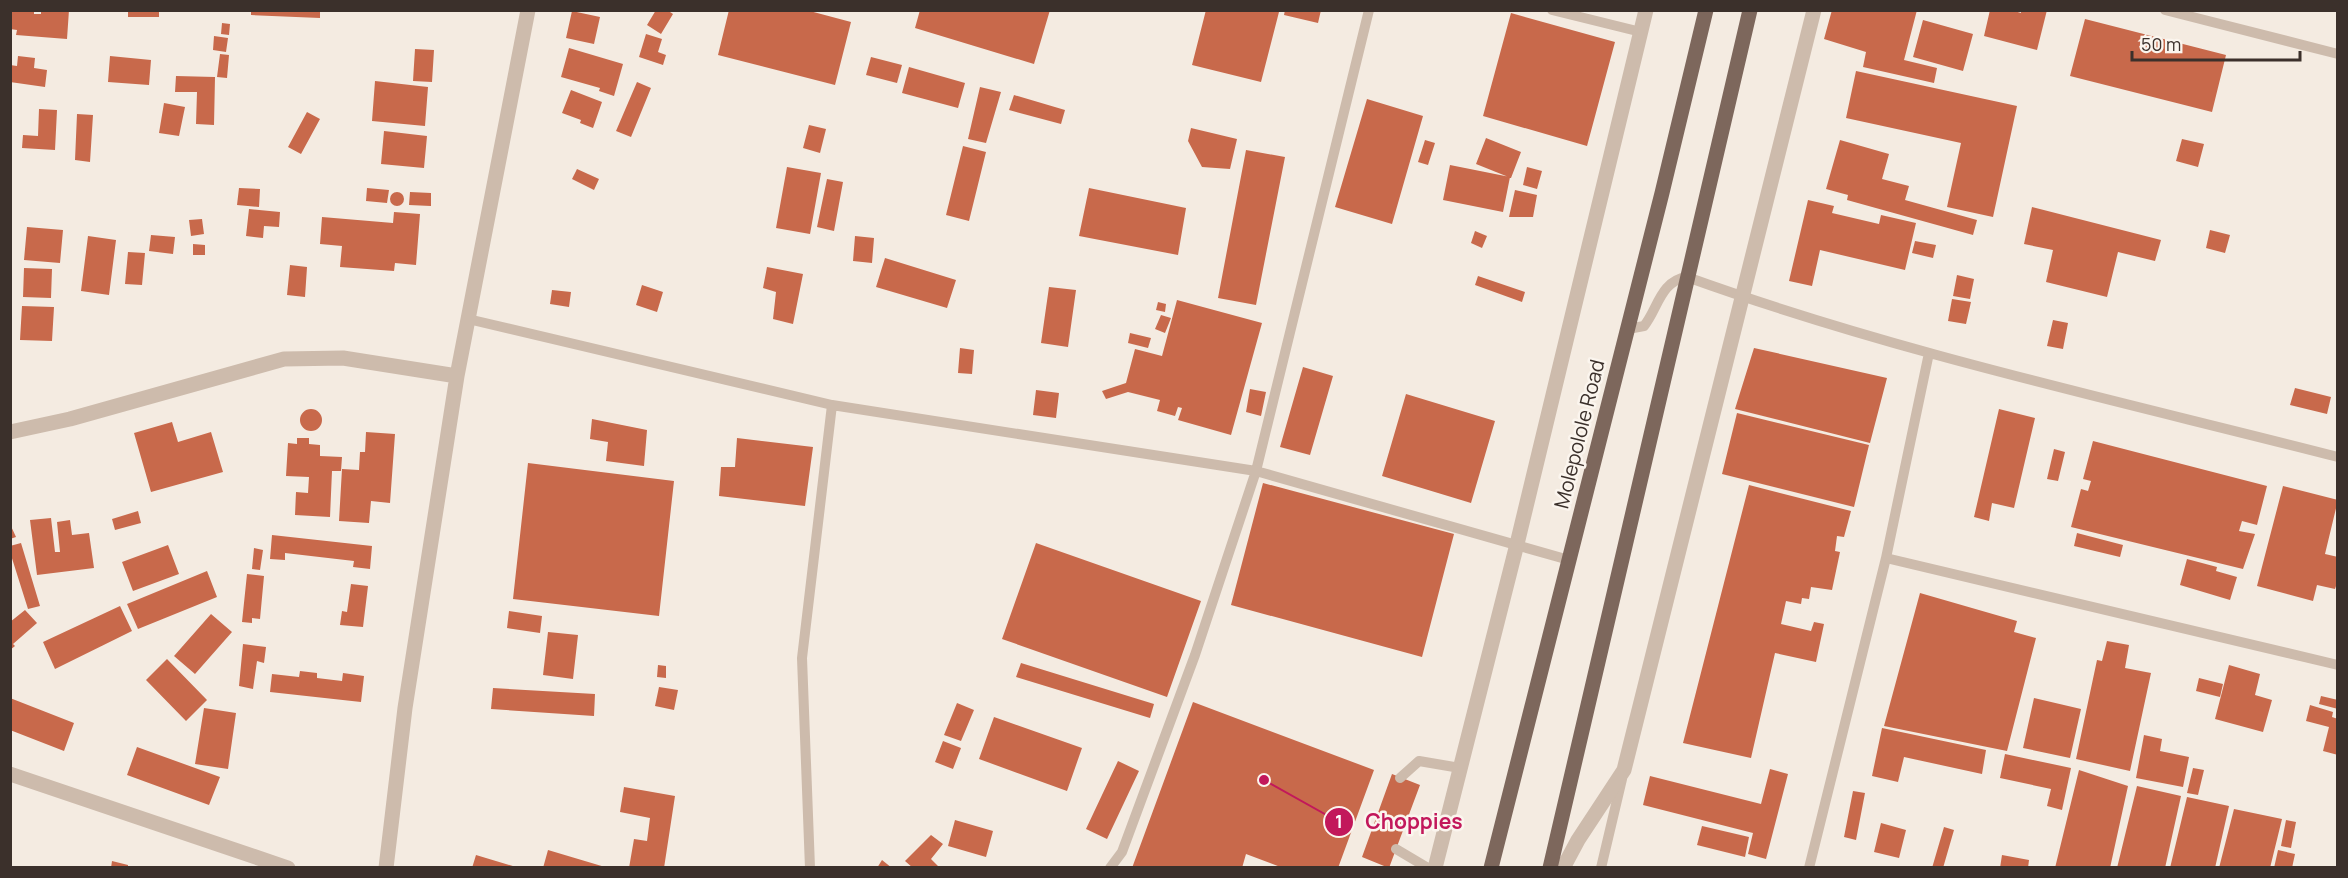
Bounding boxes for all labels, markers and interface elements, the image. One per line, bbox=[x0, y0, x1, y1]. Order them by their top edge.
scale bar bbox=[2132, 24, 2300, 62]
text: 50 m bbox=[2141, 32, 2181, 56]
street label: Molepolole Road bbox=[1547, 357, 1611, 511]
callout: Choppies bbox=[1324, 803, 1475, 842]
text: Choppies bbox=[1365, 807, 1463, 835]
text: 1 bbox=[1335, 809, 1343, 833]

